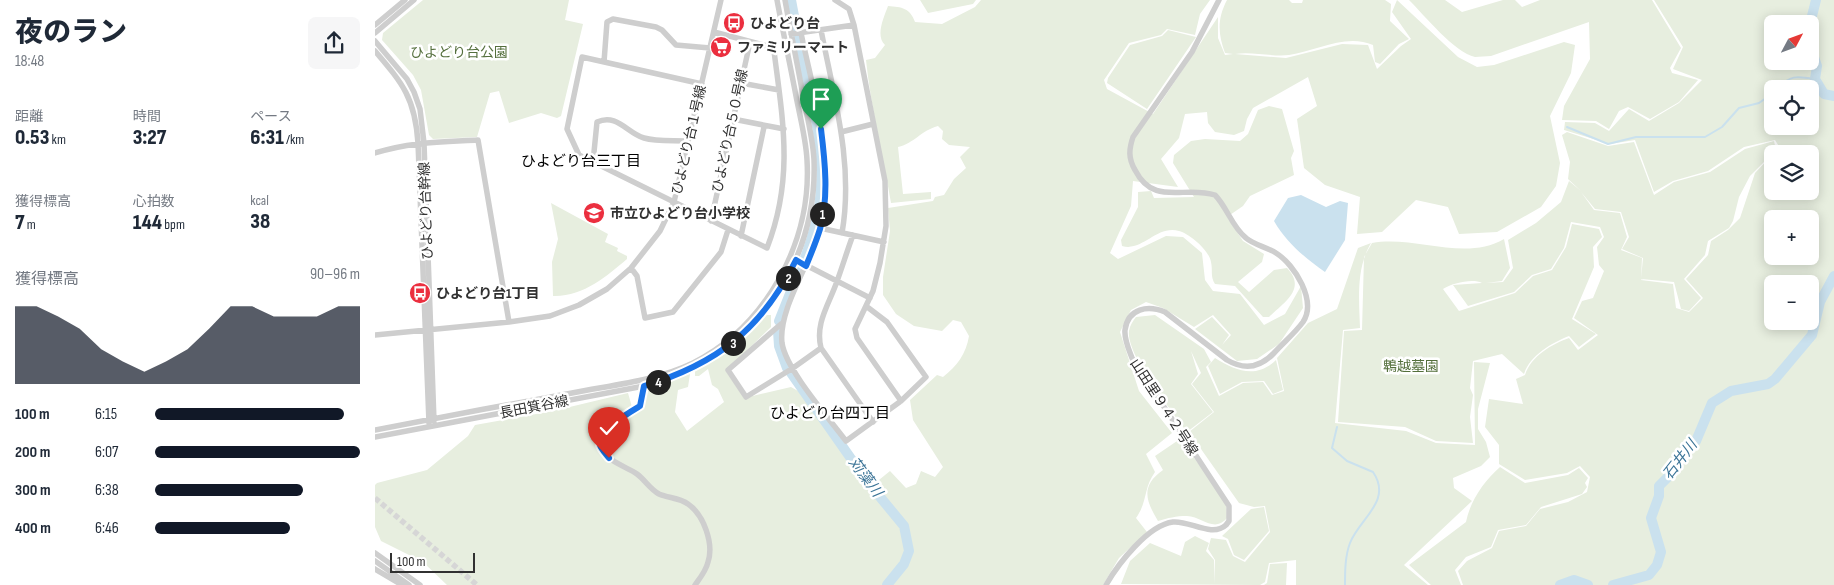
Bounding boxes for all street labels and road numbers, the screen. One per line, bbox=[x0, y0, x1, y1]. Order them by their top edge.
street label: ひよどり台５０号線 bbox=[709, 68, 751, 194]
street label: ひよどり台１号線 bbox=[668, 84, 710, 196]
street label: ひよどり台幹線 bbox=[416, 162, 436, 260]
street label: 山田里９４２号線 bbox=[1126, 355, 1202, 459]
street label: 長田箕谷線 bbox=[498, 392, 570, 422]

